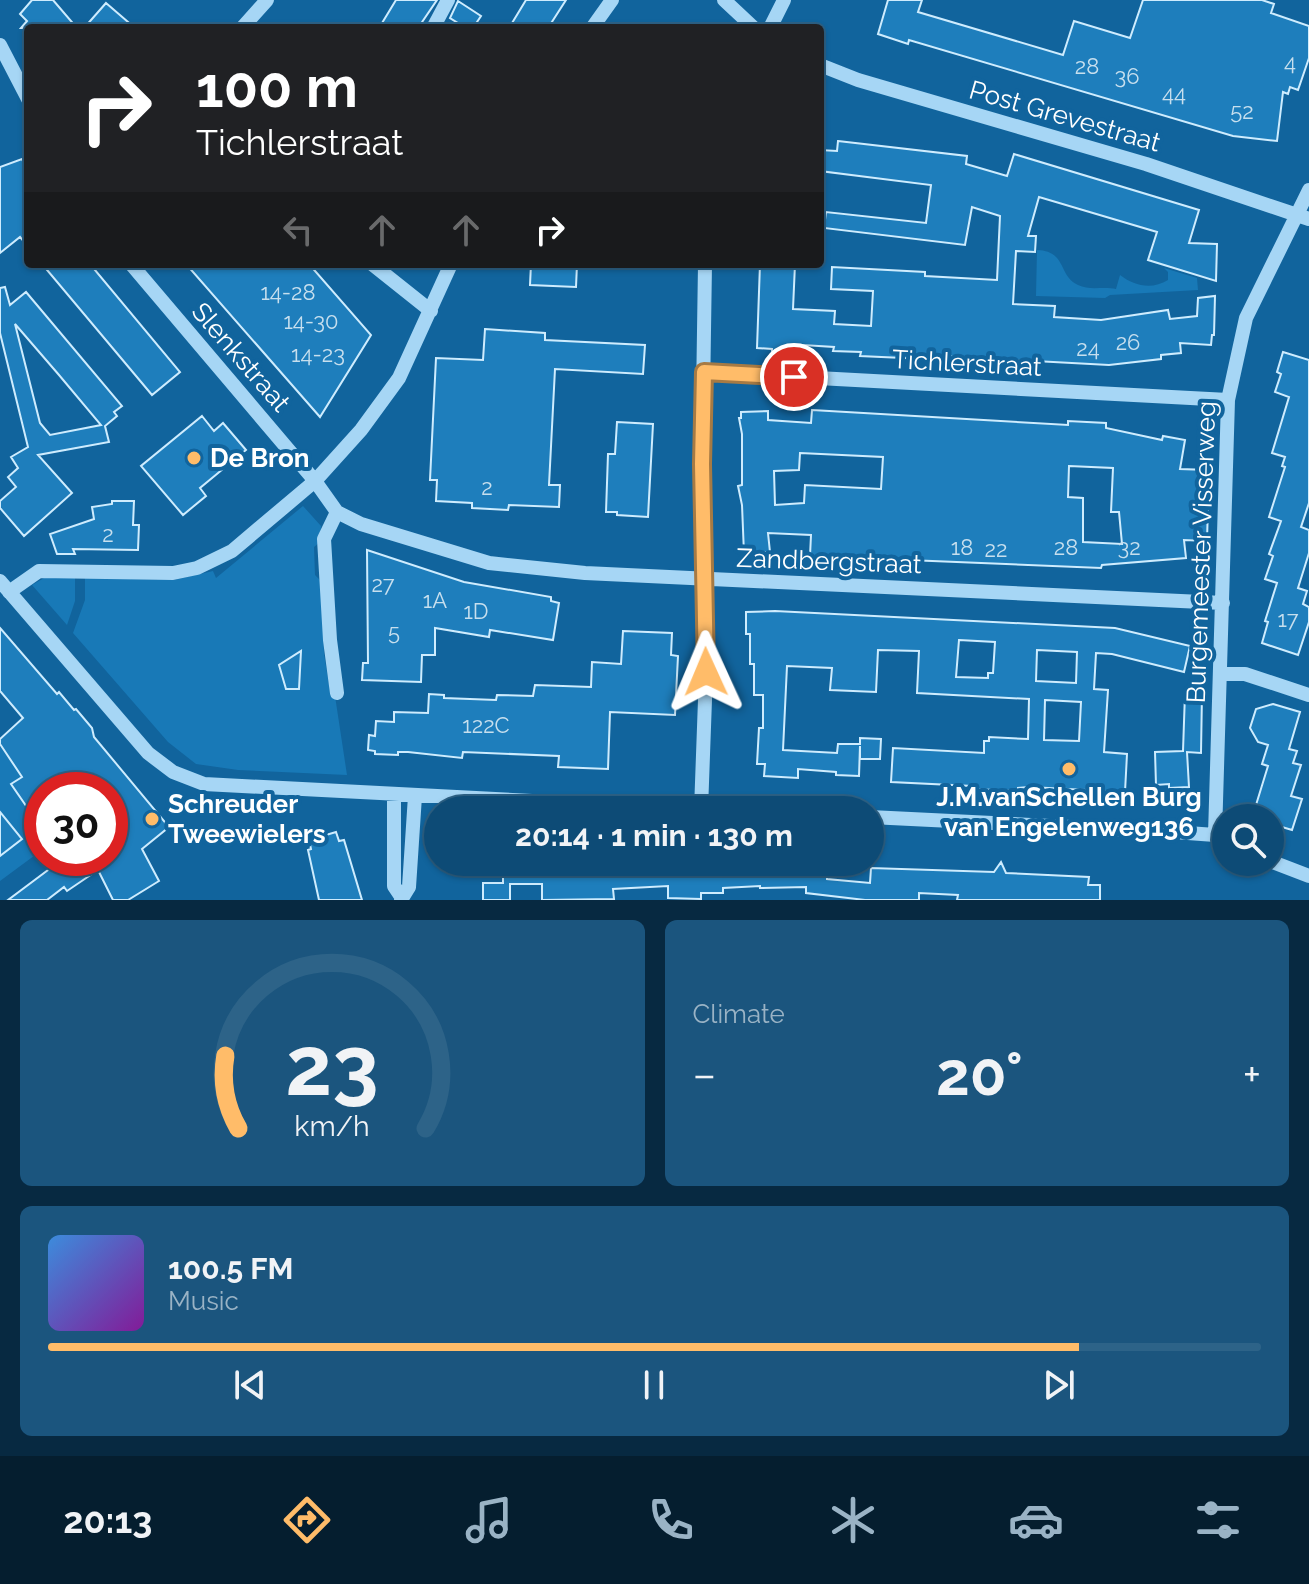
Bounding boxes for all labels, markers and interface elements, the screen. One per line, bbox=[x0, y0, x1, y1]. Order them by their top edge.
house number: 4 bbox=[1284, 49, 1296, 75]
house number: 28 bbox=[1075, 53, 1099, 79]
text: 100 m bbox=[196, 54, 358, 120]
icon: right bbox=[64, 56, 168, 160]
house number: 36 bbox=[1114, 63, 1140, 89]
street label: Post Grevestraat bbox=[966, 74, 1164, 158]
house number: 44 bbox=[1162, 80, 1186, 106]
house number: 52 bbox=[1230, 98, 1254, 124]
text: Tichlerstraat bbox=[196, 121, 403, 163]
icon: left bbox=[276, 208, 320, 252]
icon: ahead bbox=[360, 208, 404, 252]
icon: ahead bbox=[444, 208, 488, 252]
icon: right bbox=[528, 208, 572, 252]
house number: 14-28 bbox=[260, 279, 316, 305]
street label: Slenkstraat bbox=[186, 296, 297, 418]
house number: 14-30 bbox=[283, 308, 339, 334]
house number: 26 bbox=[1116, 329, 1140, 355]
house number: 24 bbox=[1076, 335, 1100, 361]
house number: 14-23 bbox=[291, 341, 345, 367]
pin bbox=[760, 343, 828, 411]
street label: Tichlerstraat bbox=[891, 344, 1043, 382]
icon: arrive bbox=[772, 355, 816, 399]
street label: Burgemeester Visserweg bbox=[1181, 400, 1221, 704]
place label: De Bron bbox=[210, 443, 309, 473]
marker: De Bron bbox=[185, 449, 203, 467]
house number: 2 bbox=[481, 474, 493, 500]
house number: 2 bbox=[102, 521, 114, 547]
house number: 18 bbox=[951, 534, 973, 560]
house number: 28 bbox=[1054, 534, 1078, 560]
house number: 32 bbox=[1117, 534, 1141, 560]
house number: 22 bbox=[985, 536, 1007, 562]
street label: Zandbergstraat bbox=[736, 543, 922, 579]
house number: 27 bbox=[371, 571, 395, 597]
house number: 1A bbox=[423, 587, 447, 613]
house number: 1D bbox=[463, 598, 489, 624]
house number: 17 bbox=[1277, 606, 1299, 632]
house number: 5 bbox=[388, 619, 400, 645]
position arrow bbox=[664, 630, 748, 714]
house number: 122C bbox=[462, 712, 510, 738]
marker: J.M.vanSchellen Burg van Engelenweg136 bbox=[1060, 760, 1078, 778]
speed limit sign: 30 bbox=[24, 772, 128, 876]
place label: J.M.vanSchellen Burg van Engelenweg136 bbox=[936, 782, 1202, 842]
place label: Schreuder Tweewielers bbox=[168, 789, 326, 849]
map controls bbox=[1212, 804, 1284, 876]
button: search bbox=[1212, 804, 1284, 876]
marker: Schreuder Tweewielers bbox=[143, 810, 161, 828]
text: 20:14 · 1 min · 130 m bbox=[515, 818, 793, 853]
text: Climate bbox=[693, 999, 785, 1029]
text: 23 bbox=[286, 1017, 379, 1114]
text: 20° bbox=[936, 1039, 1023, 1109]
text: − bbox=[693, 1049, 716, 1100]
text: + bbox=[1243, 1049, 1261, 1100]
text: km/h bbox=[295, 1109, 370, 1143]
text: 100.5 FM bbox=[168, 1251, 293, 1286]
text: Music bbox=[168, 1286, 239, 1316]
icon: previous bbox=[228, 1363, 272, 1407]
icon: pause bbox=[632, 1363, 676, 1407]
icon: next bbox=[1037, 1363, 1081, 1407]
icon: directions bbox=[279, 1492, 335, 1548]
icon: music bbox=[461, 1492, 517, 1548]
icon: phone bbox=[643, 1492, 699, 1548]
icon: climate bbox=[825, 1492, 881, 1548]
icon: car bbox=[1008, 1492, 1064, 1548]
icon: filters bbox=[1190, 1492, 1246, 1548]
text: 20:13 bbox=[63, 1499, 152, 1541]

